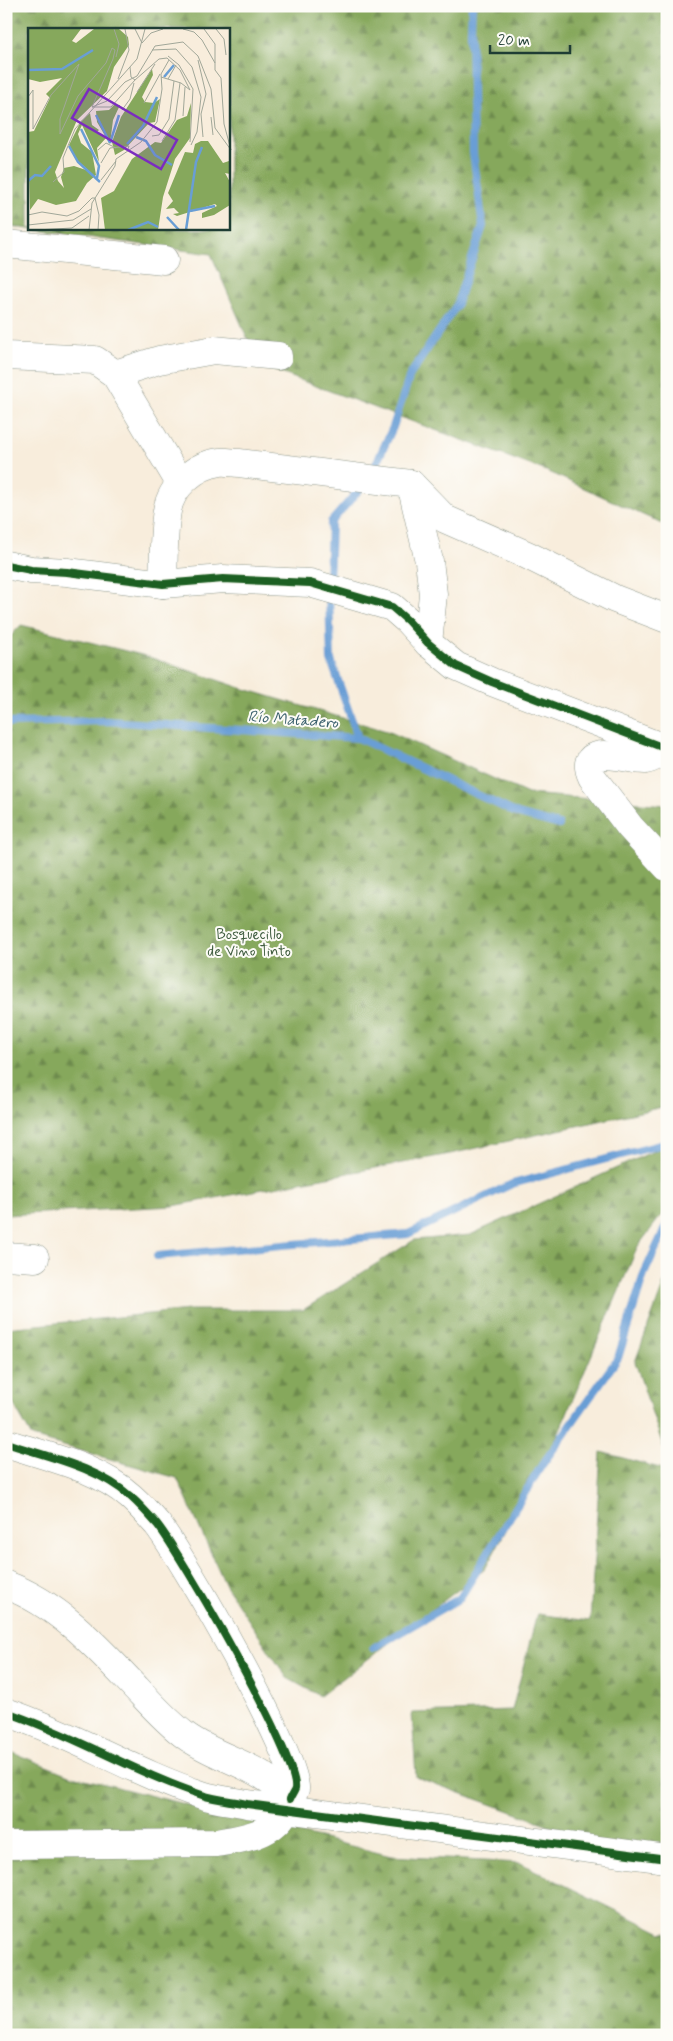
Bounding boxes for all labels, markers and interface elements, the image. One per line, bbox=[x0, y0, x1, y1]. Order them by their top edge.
scale bar bbox=[490, 22, 570, 54]
inset map bbox=[28, 28, 230, 230]
text: 20 m bbox=[498, 31, 530, 51]
water label: Río Matadero bbox=[247, 706, 340, 734]
park label: Bosquecillo de Vino Tinto bbox=[207, 925, 291, 962]

